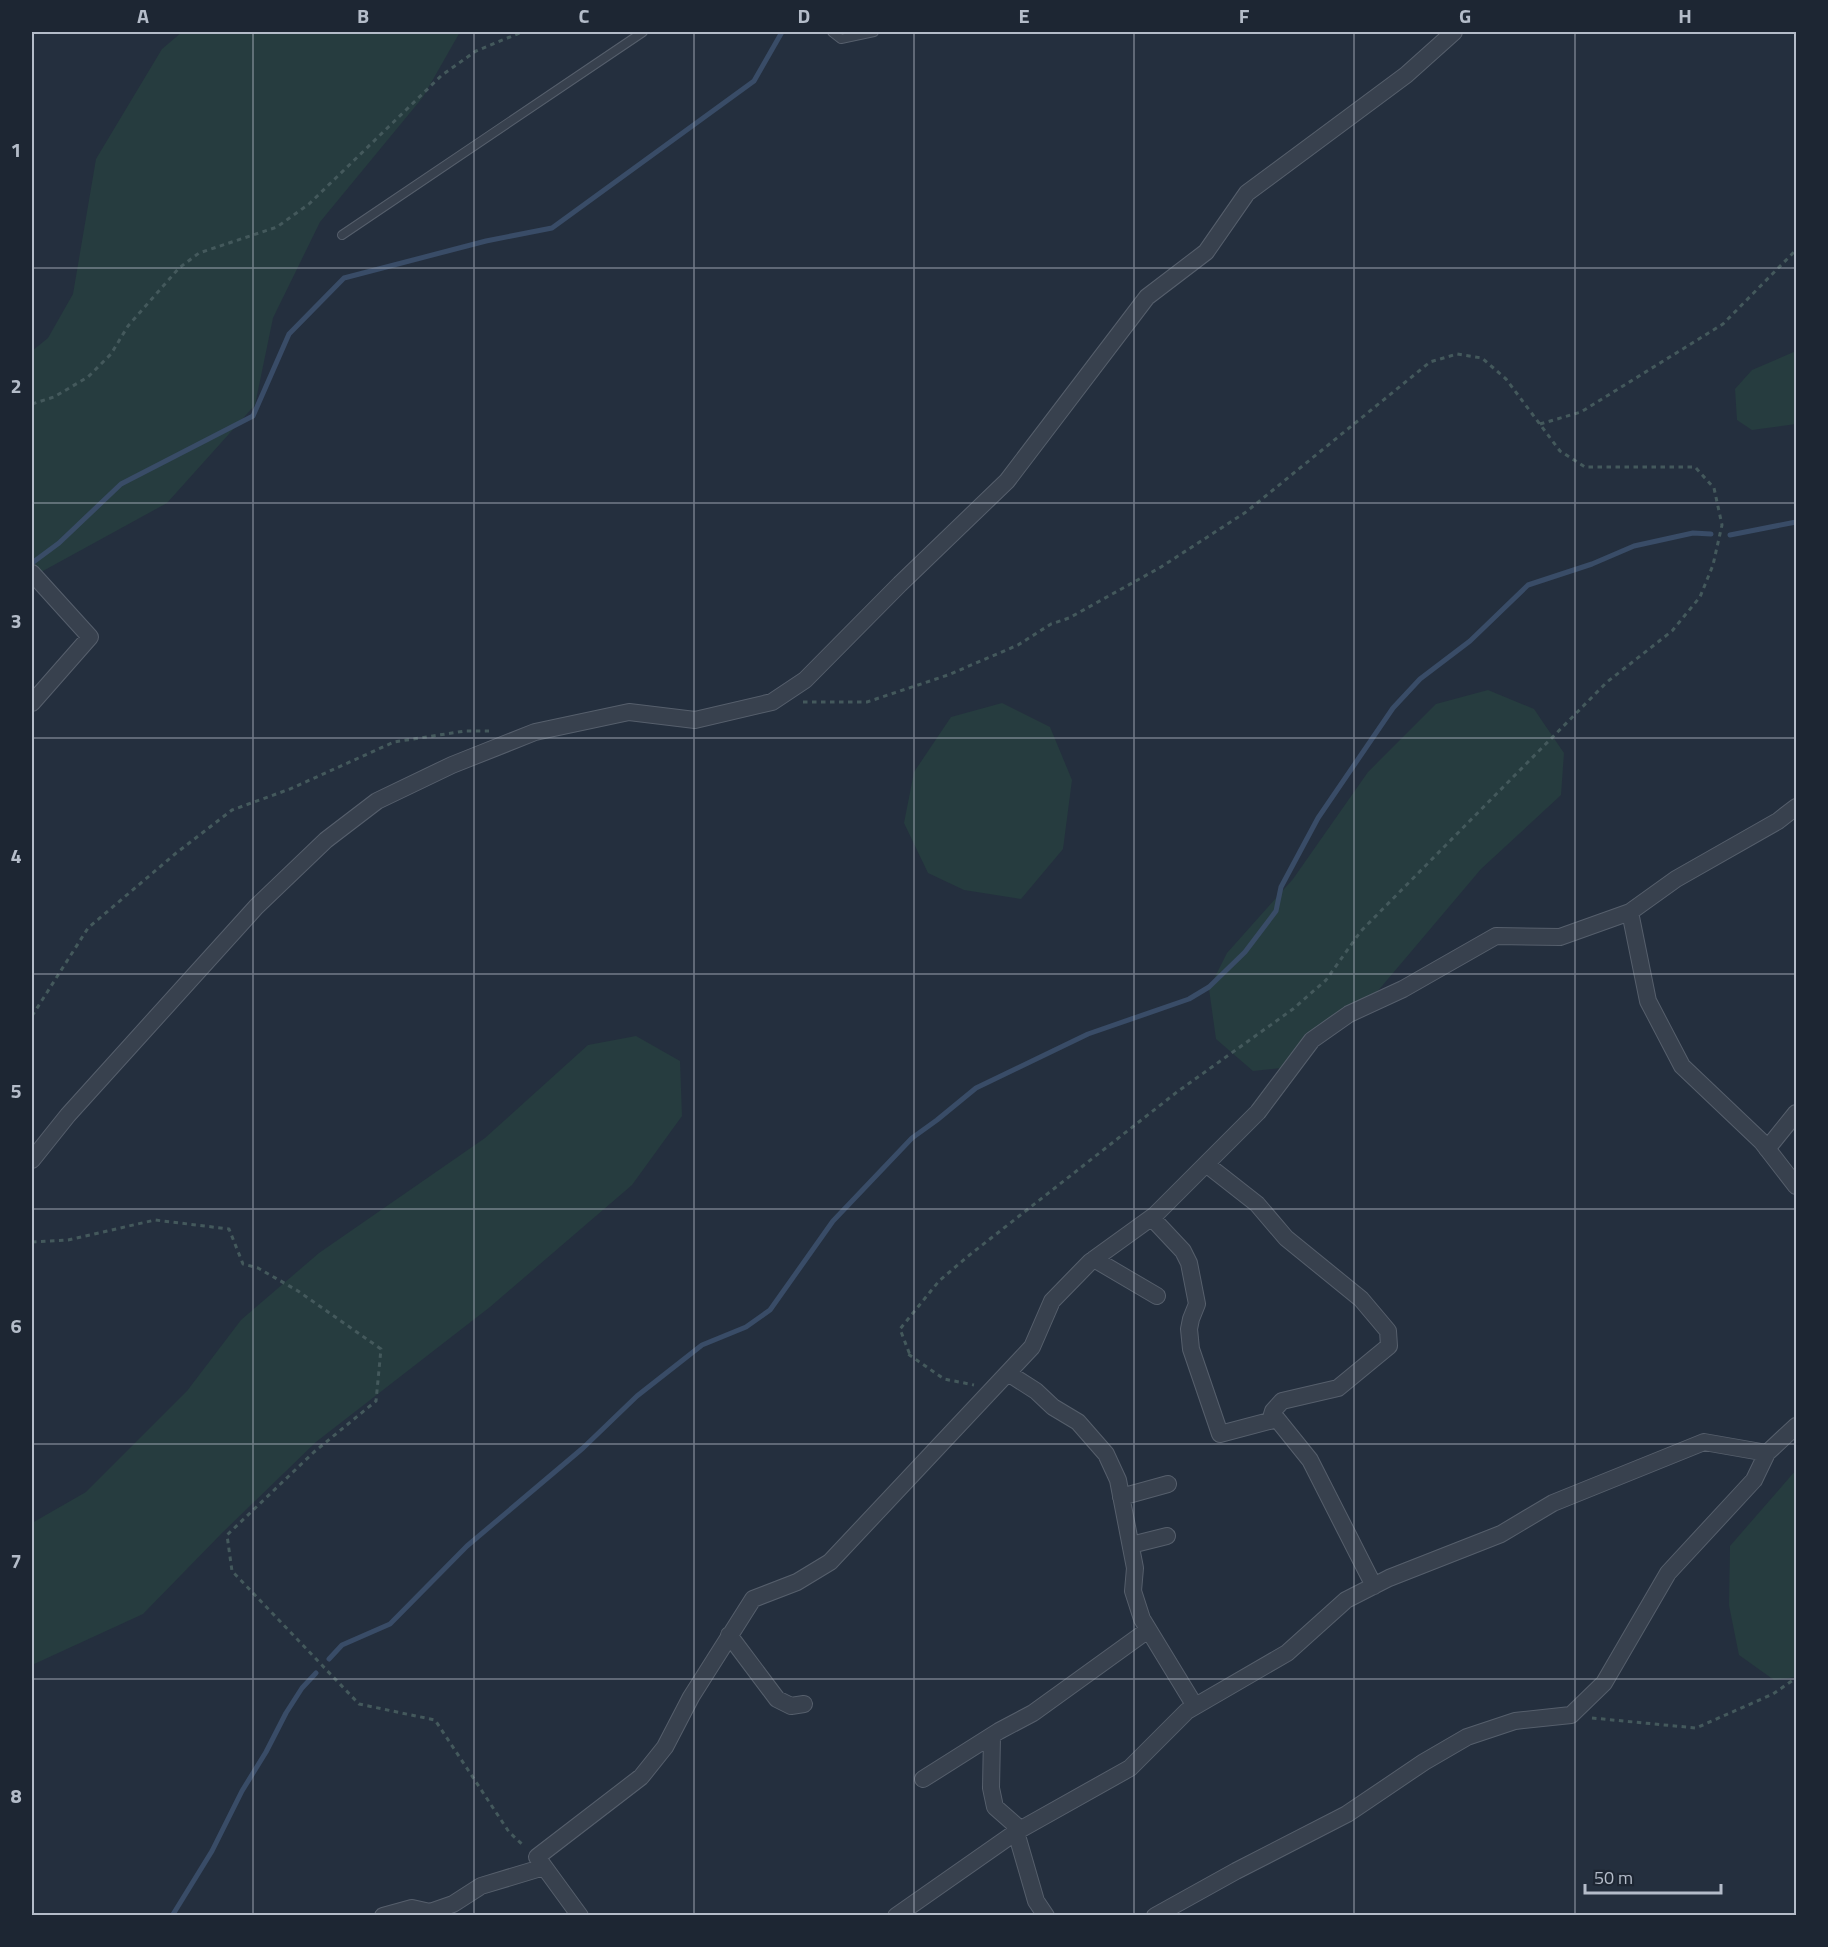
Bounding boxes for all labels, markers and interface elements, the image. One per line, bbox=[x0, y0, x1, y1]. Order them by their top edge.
text: A bbox=[137, 0, 149, 31]
text: B bbox=[357, 0, 369, 31]
text: C bbox=[579, 0, 590, 31]
text: D bbox=[798, 0, 810, 31]
text: E bbox=[1018, 0, 1030, 31]
text: F bbox=[1239, 0, 1250, 31]
text: G bbox=[1459, 0, 1471, 31]
text: H bbox=[1678, 0, 1692, 31]
text: 1 bbox=[10, 134, 22, 165]
text: 2 bbox=[10, 370, 22, 401]
text: 3 bbox=[10, 605, 22, 636]
text: 4 bbox=[10, 840, 22, 871]
text: 5 bbox=[10, 1075, 22, 1106]
text: 6 bbox=[10, 1310, 22, 1341]
text: 7 bbox=[10, 1545, 22, 1576]
text: 8 bbox=[10, 1780, 22, 1811]
scale bar bbox=[1585, 1857, 1722, 1895]
text: 50 m bbox=[1594, 1864, 1633, 1891]

